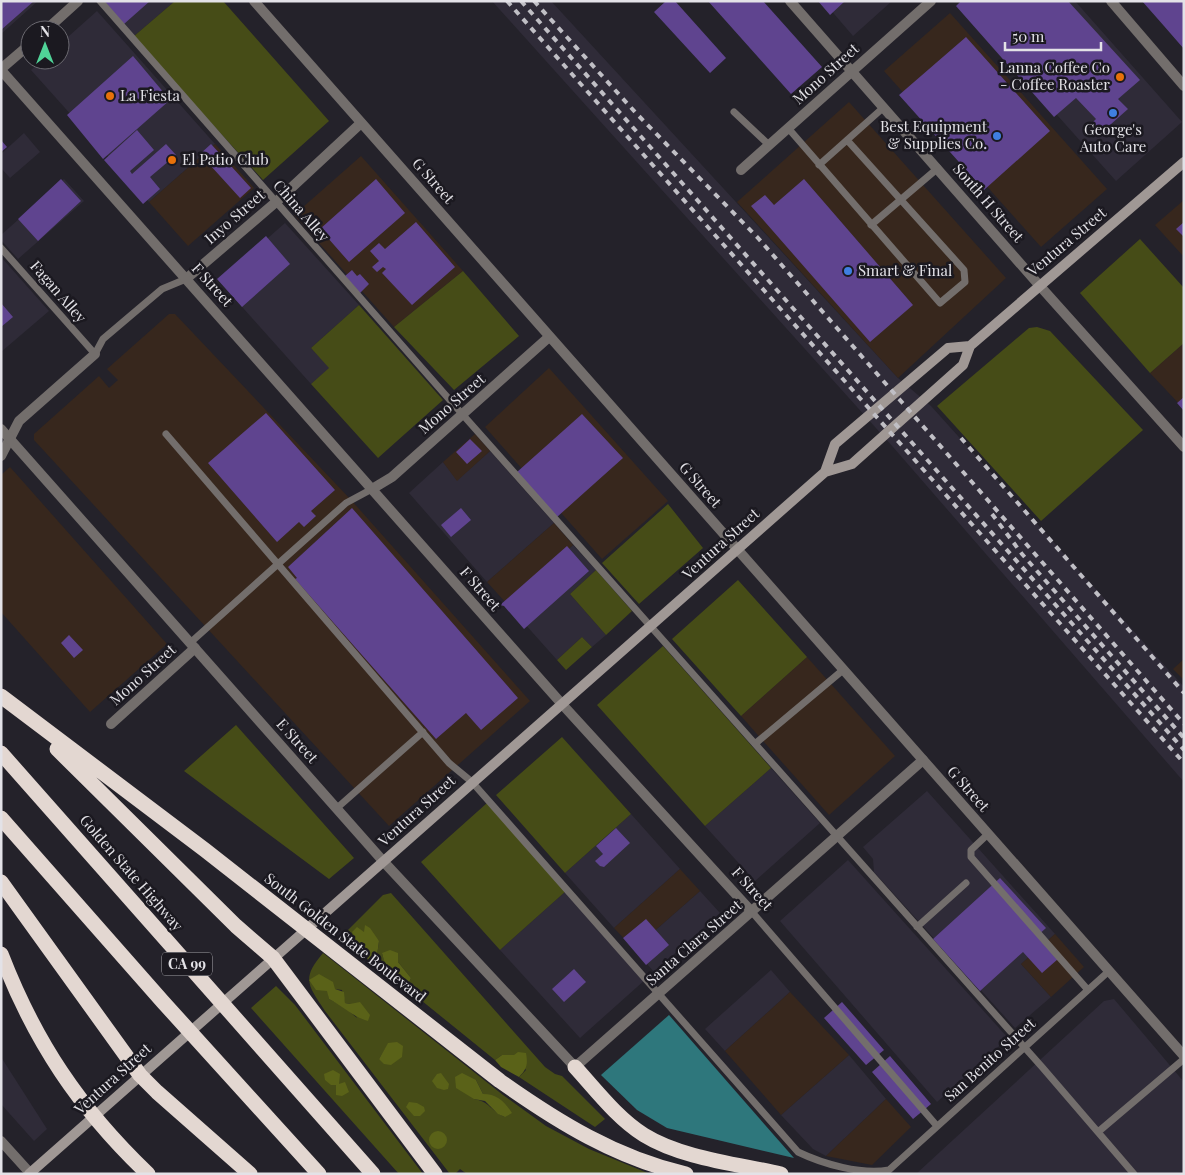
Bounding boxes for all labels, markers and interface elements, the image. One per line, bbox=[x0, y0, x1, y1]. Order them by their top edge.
north arrow bbox=[20, 20, 70, 70]
scale bar bbox=[1005, 20, 1101, 52]
text: N bbox=[40, 22, 50, 41]
text: 50 m bbox=[1012, 26, 1045, 46]
street label: Mono Street bbox=[788, 38, 863, 108]
place label: Lanna Coffee Co - Coffee Roaster bbox=[999, 57, 1110, 94]
marker: Lanna Coffee Co - Coffee Roaster bbox=[1114, 71, 1126, 83]
place label: La Fiesta bbox=[120, 85, 180, 105]
marker: La Fiesta bbox=[104, 90, 116, 102]
marker: George's Auto Care bbox=[1107, 107, 1119, 119]
place label: Best Equipment & Supplies Co. bbox=[880, 116, 988, 153]
place label: George's Auto Care bbox=[1079, 119, 1146, 156]
marker: Best Equipment & Supplies Co. bbox=[991, 130, 1003, 142]
place label: El Patio Club bbox=[182, 149, 269, 169]
street label: G Street bbox=[408, 153, 460, 208]
marker: El Patio Club bbox=[166, 154, 178, 166]
street label: South H Street bbox=[949, 159, 1029, 247]
street label: China Alley bbox=[269, 175, 334, 246]
street label: Inyo Street bbox=[200, 184, 269, 248]
street label: Ventura Street bbox=[1022, 202, 1110, 281]
street label: Fagan Alley bbox=[26, 256, 92, 327]
street label: F Street bbox=[188, 258, 238, 311]
place label: Smart & Final bbox=[858, 260, 952, 280]
marker: Smart & Final bbox=[842, 265, 854, 277]
street label: Mono Street bbox=[414, 368, 489, 438]
street label: G Street bbox=[675, 457, 727, 512]
street label: Ventura Street bbox=[677, 503, 764, 584]
street label: F Street bbox=[456, 562, 506, 615]
street label: Mono Street bbox=[105, 639, 180, 709]
street label: E Street bbox=[273, 714, 323, 767]
street label: G Street bbox=[943, 761, 995, 816]
street label: Ventura Street bbox=[373, 770, 460, 851]
street label: Golden State Highway bbox=[76, 810, 188, 935]
street label: F Street bbox=[728, 862, 778, 915]
street label: South Golden State Boulevard bbox=[261, 868, 431, 1007]
street label: Santa Clara Street bbox=[641, 895, 746, 989]
road number: CA 99 bbox=[162, 952, 212, 976]
street label: San Benito Street bbox=[940, 1013, 1040, 1106]
street label: Ventura Street bbox=[69, 1038, 156, 1119]

